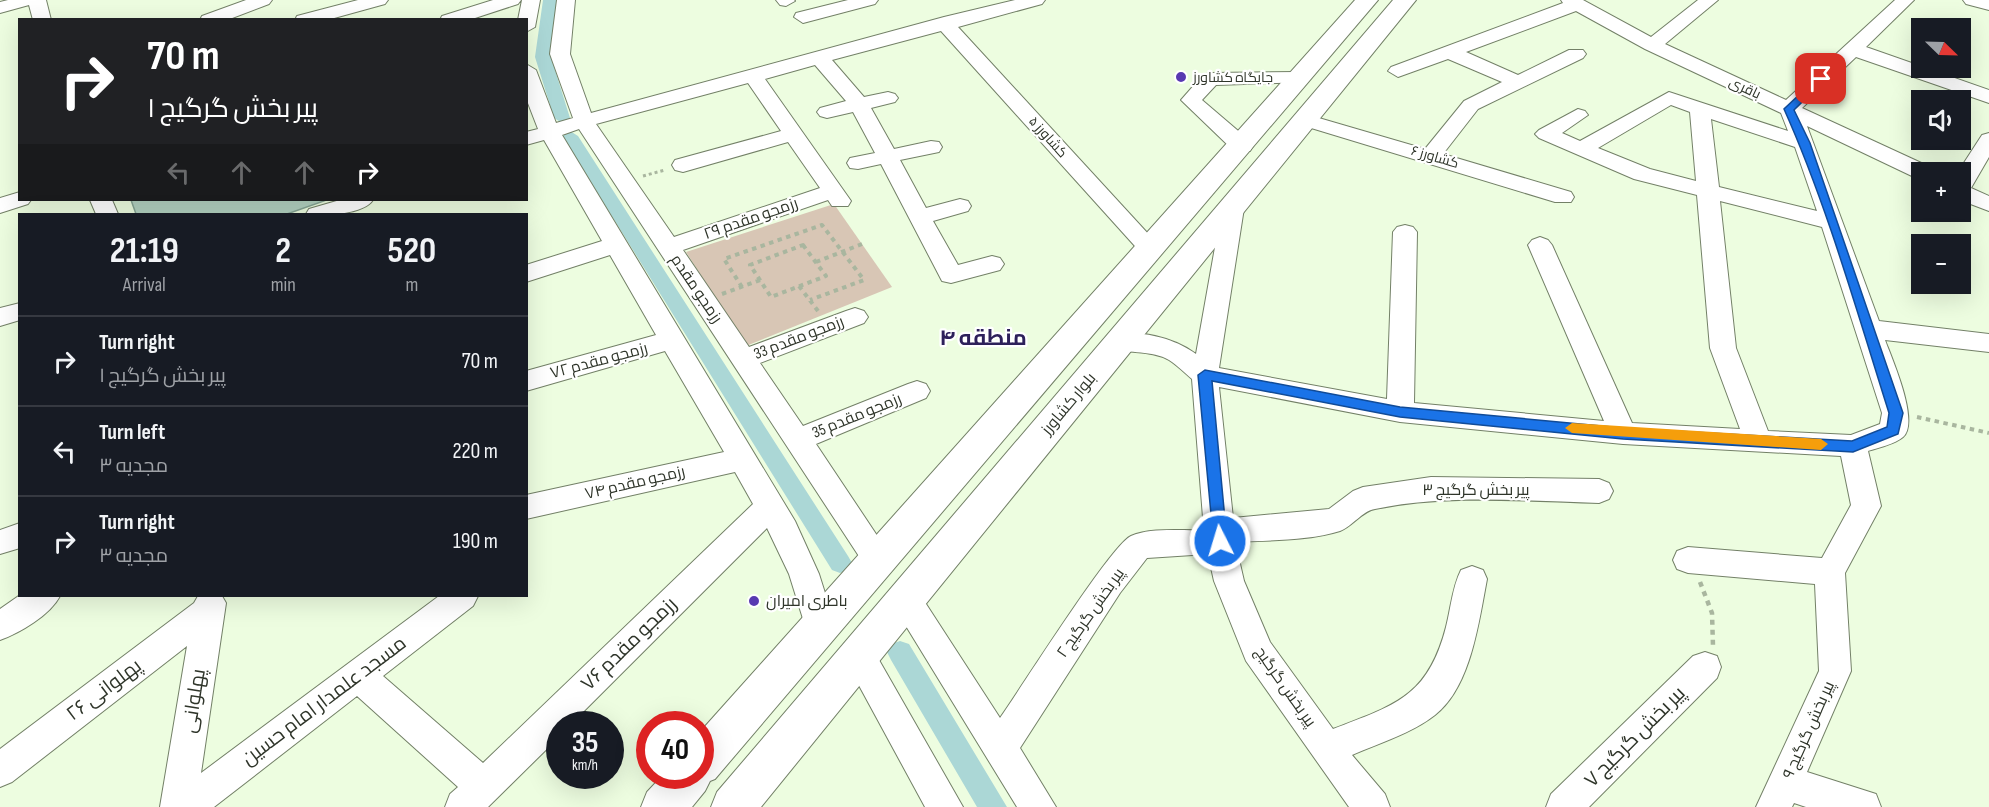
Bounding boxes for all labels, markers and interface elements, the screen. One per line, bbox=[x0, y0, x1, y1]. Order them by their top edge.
north arrow bbox=[1911, 18, 1971, 78]
map controls bbox=[1911, 18, 1971, 294]
text: 70 m bbox=[147, 31, 220, 82]
icon: right bbox=[48, 42, 126, 120]
pin bbox=[1795, 53, 1846, 104]
icon: arrive bbox=[1804, 62, 1837, 95]
place label: جایگاه کشاورز bbox=[1192, 69, 1273, 86]
marker: جایگاه کشاورز bbox=[1174, 70, 1188, 84]
street label: باقری bbox=[1726, 73, 1764, 103]
button: sound bbox=[1911, 90, 1971, 150]
text: پیر بخش گرگیج ۱ bbox=[147, 93, 318, 125]
street label: کشاورز ۵ bbox=[1025, 113, 1071, 161]
street label: کشاورز ۶ bbox=[1409, 142, 1461, 172]
icon: left bbox=[162, 156, 195, 189]
icon: ahead bbox=[225, 156, 258, 189]
icon: ahead bbox=[288, 156, 321, 189]
icon: right bbox=[351, 156, 384, 189]
button: + bbox=[1911, 162, 1971, 222]
street label: رزمجو مقدم ۲۹ bbox=[701, 194, 801, 245]
text: 21:19 bbox=[110, 230, 179, 273]
text: 2 bbox=[275, 230, 291, 273]
text: 520 bbox=[388, 230, 436, 273]
button: − bbox=[1911, 234, 1971, 294]
street label: رزمجو مقدم bbox=[665, 251, 726, 328]
text: Arrival bbox=[123, 273, 166, 297]
text: min bbox=[271, 273, 296, 297]
text: m bbox=[405, 273, 418, 297]
street label: رزمجو مقدم 33 bbox=[751, 312, 847, 365]
district label: منطقه ۴ bbox=[939, 325, 1027, 352]
text: Turn right bbox=[99, 329, 175, 356]
street label: رزمجو مقدم ۷۲ bbox=[548, 339, 650, 384]
icon: right bbox=[48, 345, 81, 378]
text: 70 m bbox=[462, 348, 498, 375]
text: پیر بخش گرگیج ۱ bbox=[99, 364, 226, 388]
street label: بلوار کشاورز bbox=[1037, 369, 1100, 440]
street label: رزمجو مقدم 35 bbox=[809, 389, 905, 444]
text: Turn left bbox=[99, 419, 165, 446]
icon: left bbox=[48, 435, 81, 468]
text: 220 m bbox=[452, 438, 498, 465]
text: مجدیه ۳ bbox=[99, 454, 168, 478]
street label: رزمجو مقدم ۷۴ bbox=[583, 462, 687, 505]
street label: پیر بخش گرگیج ۳ bbox=[1422, 481, 1530, 501]
text: Turn right bbox=[99, 509, 175, 536]
position arrow bbox=[1188, 509, 1252, 573]
icon: right bbox=[48, 525, 81, 558]
text: 190 m bbox=[453, 528, 498, 555]
text: مجدیه ۳ bbox=[99, 544, 168, 568]
street label: پیر بخش گرگیج ۲ bbox=[1053, 564, 1130, 662]
street label: رزمجو مقدم ۷۶ bbox=[576, 592, 683, 697]
place label: باطری امیران bbox=[766, 592, 848, 611]
marker: باطری امیران bbox=[747, 594, 761, 608]
street label: مسجد علمدار امام حسین bbox=[237, 631, 412, 772]
street label: پیر بخش گرگیج bbox=[1249, 643, 1320, 732]
street label: پهلوانی ۲۶ bbox=[62, 654, 147, 726]
street label: پهلوانی bbox=[177, 667, 211, 735]
street label: پیر بخش گرگیج ۹ bbox=[1779, 678, 1840, 782]
street label: پیر بخش گرگیج ۷ bbox=[1579, 681, 1692, 793]
speed limit sign: 40 bbox=[636, 711, 714, 789]
text: 35 bbox=[572, 725, 598, 761]
text: km/h bbox=[572, 756, 598, 775]

